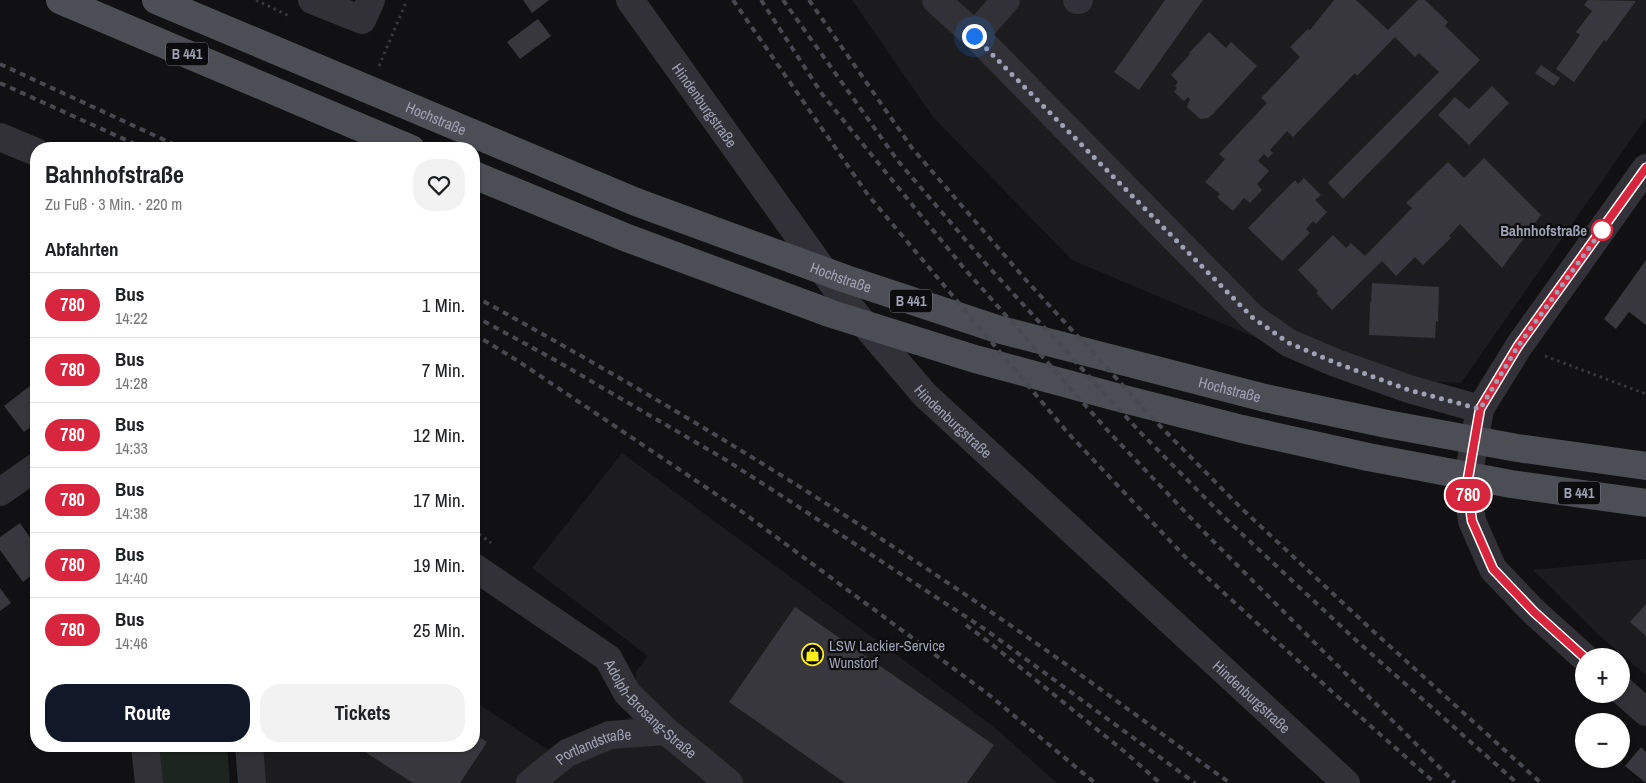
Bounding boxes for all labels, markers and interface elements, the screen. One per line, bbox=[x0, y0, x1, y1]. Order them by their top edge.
your location bbox=[962, 24, 987, 49]
road number: B 441 bbox=[166, 42, 208, 66]
street label: Hindenburgstraße bbox=[668, 58, 742, 152]
street label: Hochstraße bbox=[403, 96, 470, 140]
text: Bahnhofstraße bbox=[45, 158, 184, 190]
button: heart bbox=[413, 159, 465, 211]
text: Zu Fuß · 3 Min. · 220 m bbox=[45, 193, 182, 215]
marker: Bahnhofstraße bbox=[1591, 219, 1613, 241]
place label: Bahnhofstraße bbox=[1500, 220, 1587, 241]
text: Abfahrten bbox=[45, 236, 119, 262]
street label: Hochstraße bbox=[807, 256, 874, 297]
text: Bus bbox=[115, 281, 144, 307]
road number: B 441 bbox=[890, 290, 932, 312]
text: 780 bbox=[60, 292, 85, 317]
text: 1 Min. bbox=[422, 292, 465, 318]
text: 14:22 bbox=[115, 307, 148, 329]
text: Bus bbox=[115, 346, 144, 372]
text: 780 bbox=[60, 357, 85, 382]
text: 7 Min. bbox=[422, 357, 465, 383]
street label: Hochstraße bbox=[1196, 371, 1263, 407]
text: 14:28 bbox=[115, 372, 148, 394]
street label: Hindenburgstraße bbox=[910, 380, 997, 463]
text: Bus bbox=[115, 411, 144, 437]
text: 780 bbox=[60, 422, 85, 447]
text: 12 Min. bbox=[413, 422, 465, 448]
text: 14:33 bbox=[115, 437, 148, 459]
text: Bus bbox=[115, 476, 144, 502]
line badge: 780 bbox=[1439, 479, 1497, 511]
text: 780 bbox=[1456, 482, 1480, 507]
road number: B 441 bbox=[1558, 482, 1600, 504]
text: 780 bbox=[60, 487, 85, 512]
text: 17 Min. bbox=[413, 487, 465, 513]
text: 14:38 bbox=[115, 502, 148, 524]
text: Bus bbox=[115, 541, 144, 567]
text: 780 bbox=[60, 552, 85, 577]
text: 19 Min. bbox=[413, 552, 465, 578]
text: 14:40 bbox=[115, 567, 148, 589]
text: Bus bbox=[115, 606, 144, 632]
text: 780 bbox=[60, 617, 85, 642]
text: 25 Min. bbox=[413, 617, 465, 643]
text: 14:46 bbox=[115, 632, 148, 654]
place label: LSW Lackier-Service Wunstorf bbox=[829, 635, 945, 673]
shop icon: LSW Lackier-Service Wunstorf bbox=[801, 642, 825, 666]
map controls bbox=[1575, 648, 1630, 768]
button: + bbox=[1575, 648, 1630, 703]
street label: Adolph-Brosang-Straße bbox=[599, 654, 702, 763]
street label: Hindenburgstraße bbox=[1208, 655, 1296, 738]
button: Route bbox=[45, 684, 250, 742]
button: Tickets bbox=[260, 684, 465, 742]
button: − bbox=[1575, 713, 1630, 768]
street label: Portlandstraße bbox=[550, 723, 632, 769]

